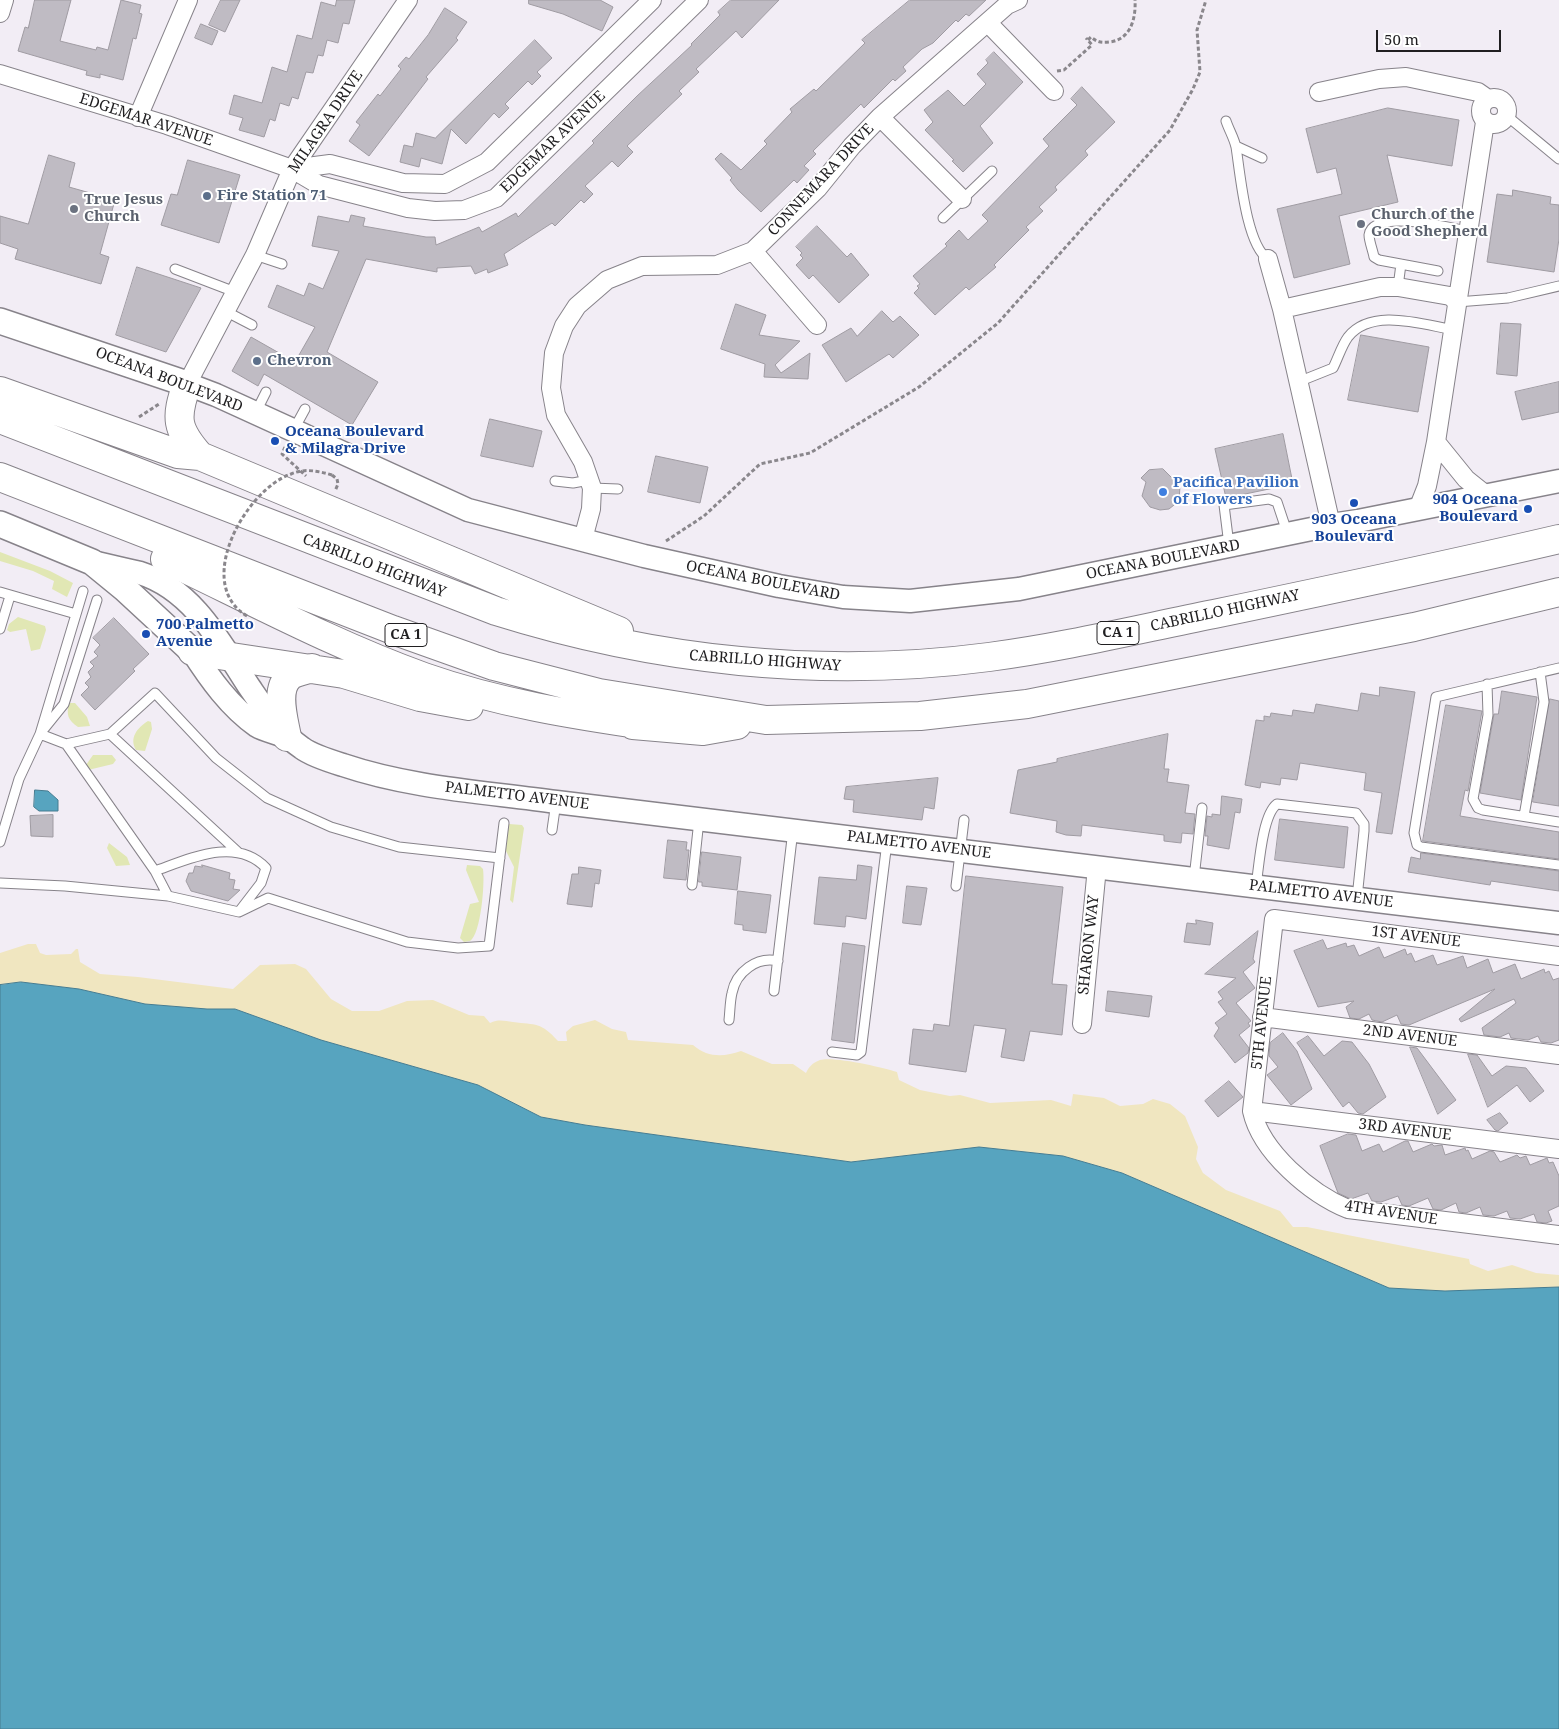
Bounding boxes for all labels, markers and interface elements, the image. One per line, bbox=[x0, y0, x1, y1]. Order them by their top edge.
scale bar bbox=[1379, 20, 1504, 52]
text: 50 m bbox=[1384, 29, 1419, 49]
street label: MILAGRA DRIVE bbox=[285, 67, 367, 177]
street label: EDGEMAR AVENUE bbox=[497, 87, 609, 197]
street label: EDGEMAR AVENUE bbox=[77, 90, 215, 150]
street label: CONNEMARA DRIVE bbox=[764, 120, 878, 240]
place label: Fire Station 71 bbox=[217, 187, 327, 205]
marker: Fire Station 71 bbox=[201, 190, 213, 202]
place label: True Jesus Church bbox=[84, 191, 163, 226]
marker: True Jesus Church bbox=[68, 203, 80, 215]
place label: Church of the Good Shepherd bbox=[1371, 206, 1488, 241]
marker: Church of the Good Shepherd bbox=[1355, 218, 1367, 230]
street label: OCEANA BOULEVARD bbox=[93, 344, 245, 416]
place label: Chevron bbox=[267, 352, 332, 370]
marker: Chevron bbox=[251, 355, 263, 367]
place label: Oceana Boulevard & Milagra Drive bbox=[285, 423, 424, 458]
marker: Oceana Boulevard & Milagra Drive bbox=[269, 435, 281, 447]
place label: Pacifica Pavilion of Flowers bbox=[1173, 474, 1299, 509]
marker: Pacifica Pavilion of Flowers bbox=[1157, 486, 1169, 498]
place label: 904 Oceana Boulevard bbox=[1432, 491, 1518, 526]
marker: 903 Oceana Boulevard bbox=[1348, 497, 1360, 509]
marker: 904 Oceana Boulevard bbox=[1522, 503, 1534, 515]
place label: 903 Oceana Boulevard bbox=[1311, 511, 1397, 546]
street label: CABRILLO HIGHWAY bbox=[300, 530, 448, 602]
street label: OCEANA BOULEVARD bbox=[1084, 536, 1242, 584]
street label: OCEANA BOULEVARD bbox=[684, 557, 842, 605]
street label: CABRILLO HIGHWAY bbox=[1149, 586, 1301, 636]
place label: 700 Palmetto Avenue bbox=[156, 616, 254, 651]
road number: CA 1 bbox=[1097, 622, 1139, 644]
road number: CA 1 bbox=[385, 624, 427, 646]
marker: 700 Palmetto Avenue bbox=[140, 628, 152, 640]
street label: CABRILLO HIGHWAY bbox=[688, 647, 842, 675]
street label: PALMETTO AVENUE bbox=[444, 778, 590, 814]
street label: PALMETTO AVENUE bbox=[846, 827, 992, 863]
street label: PALMETTO AVENUE bbox=[1248, 876, 1394, 912]
street label: SHARON WAY bbox=[1075, 894, 1103, 996]
street label: 1ST AVENUE bbox=[1370, 923, 1462, 951]
street label: 5TH AVENUE bbox=[1248, 975, 1276, 1071]
street label: 2ND AVENUE bbox=[1362, 1021, 1458, 1051]
street label: 3RD AVENUE bbox=[1358, 1115, 1452, 1145]
street label: 4TH AVENUE bbox=[1343, 1197, 1439, 1229]

